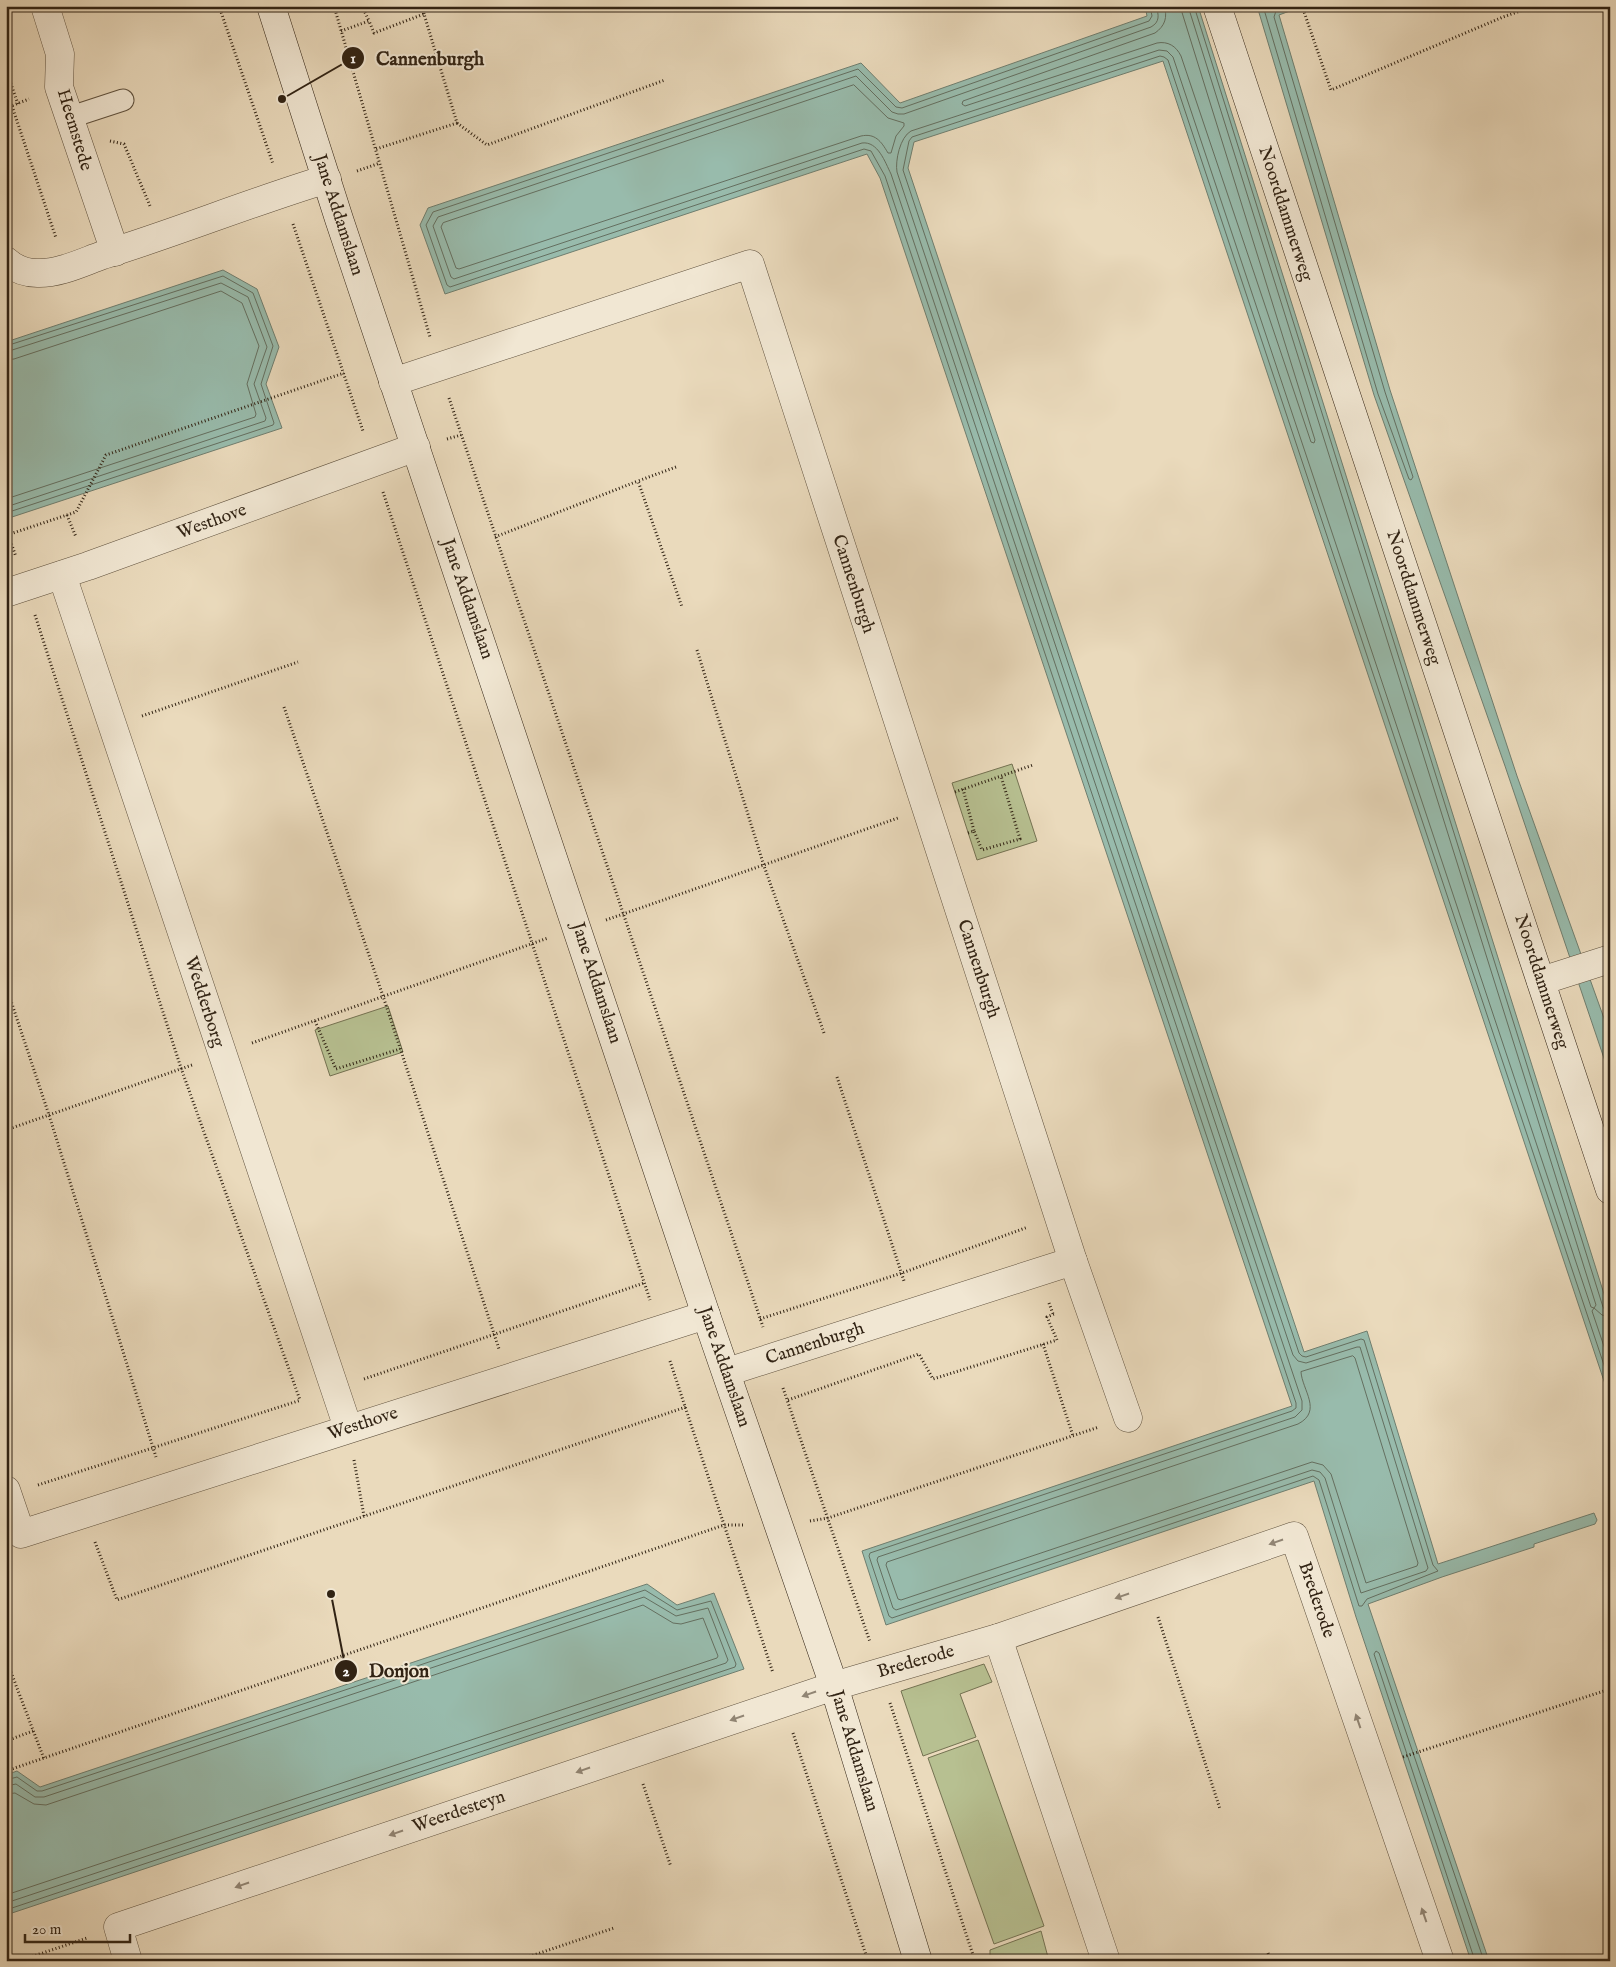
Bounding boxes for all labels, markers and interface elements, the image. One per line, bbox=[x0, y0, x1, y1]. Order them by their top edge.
callout: Cannenburgh bbox=[341, 41, 494, 75]
text: Cannenburgh bbox=[376, 48, 485, 72]
text: 1 bbox=[350, 49, 356, 68]
street label: Heemstede bbox=[51, 86, 97, 174]
street label: Noorddammerweg bbox=[1252, 144, 1318, 285]
street label: Jane Addamslaan bbox=[307, 150, 369, 279]
street label: Westhove bbox=[174, 499, 250, 545]
street label: Noorddammerweg bbox=[1380, 528, 1446, 669]
street label: Cannenburgh bbox=[826, 532, 880, 637]
street label: Jane Addamslaan bbox=[435, 534, 498, 663]
street label: Noorddammerweg bbox=[1508, 912, 1574, 1053]
street label: Cannenburgh bbox=[951, 917, 1005, 1022]
street label: Jane Addamslaan bbox=[565, 918, 627, 1047]
street label: Wedderborg bbox=[179, 954, 230, 1051]
street label: Jane Addamslaan bbox=[692, 1302, 755, 1431]
street label: Cannenburgh bbox=[763, 1317, 868, 1371]
street label: Westhove bbox=[325, 1402, 401, 1446]
one-way arrow bbox=[1268, 1539, 1283, 1546]
street label: Brederode bbox=[1292, 1559, 1340, 1641]
one-way arrow bbox=[1114, 1592, 1129, 1600]
street label: Brederode bbox=[875, 1640, 957, 1684]
callout: Donjon bbox=[334, 1654, 439, 1688]
text: Donjon bbox=[369, 1660, 429, 1684]
text: 2 bbox=[342, 1662, 350, 1681]
street label: Jane Addamslaan bbox=[824, 1686, 884, 1815]
one-way arrow bbox=[801, 1691, 816, 1698]
one-way arrow bbox=[1354, 1713, 1361, 1728]
one-way arrow bbox=[729, 1715, 744, 1723]
one-way arrow bbox=[575, 1766, 590, 1774]
street label: Weerdesteyn bbox=[410, 1785, 509, 1839]
one-way arrow bbox=[388, 1830, 403, 1838]
one-way arrow bbox=[234, 1882, 249, 1890]
one-way arrow bbox=[1420, 1907, 1427, 1922]
scale bar bbox=[25, 1912, 130, 1944]
text: 20 m bbox=[32, 1920, 62, 1939]

